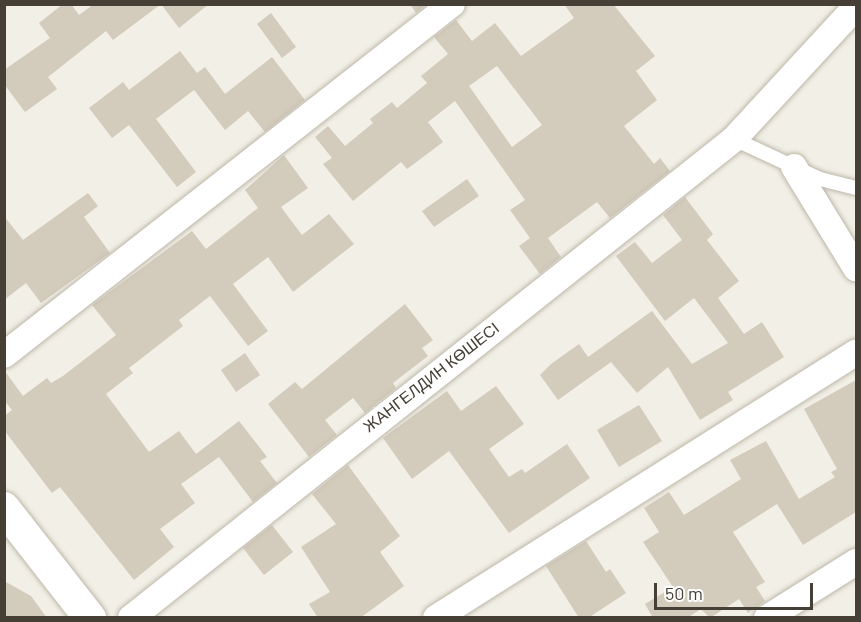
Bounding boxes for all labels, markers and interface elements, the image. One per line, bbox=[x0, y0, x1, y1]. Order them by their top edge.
street label: ЖАНГЕЛДИН КӨШЕСІ bbox=[359, 318, 503, 436]
scale bar bbox=[657, 571, 816, 609]
text: 50 m bbox=[665, 582, 703, 604]

